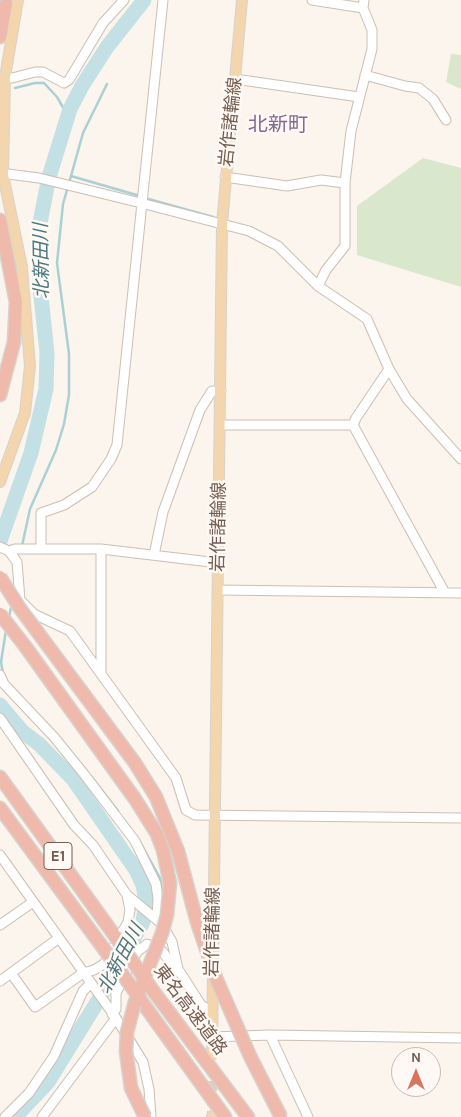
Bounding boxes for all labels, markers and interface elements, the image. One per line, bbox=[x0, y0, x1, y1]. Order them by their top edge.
street label: 岩作諸輪線 bbox=[216, 76, 246, 168]
district label: 北新町 bbox=[248, 113, 308, 137]
water label: 北新田川 bbox=[30, 223, 54, 299]
street label: 岩作諸輪線 bbox=[207, 482, 231, 572]
road number: E1 bbox=[44, 842, 72, 869]
street label: 岩作諸輪線 bbox=[201, 887, 225, 977]
water label: 北新田川 bbox=[93, 920, 149, 998]
street label: 東名高速道路 bbox=[149, 960, 231, 1060]
north arrow bbox=[391, 1047, 441, 1097]
text: N bbox=[411, 1049, 421, 1066]

